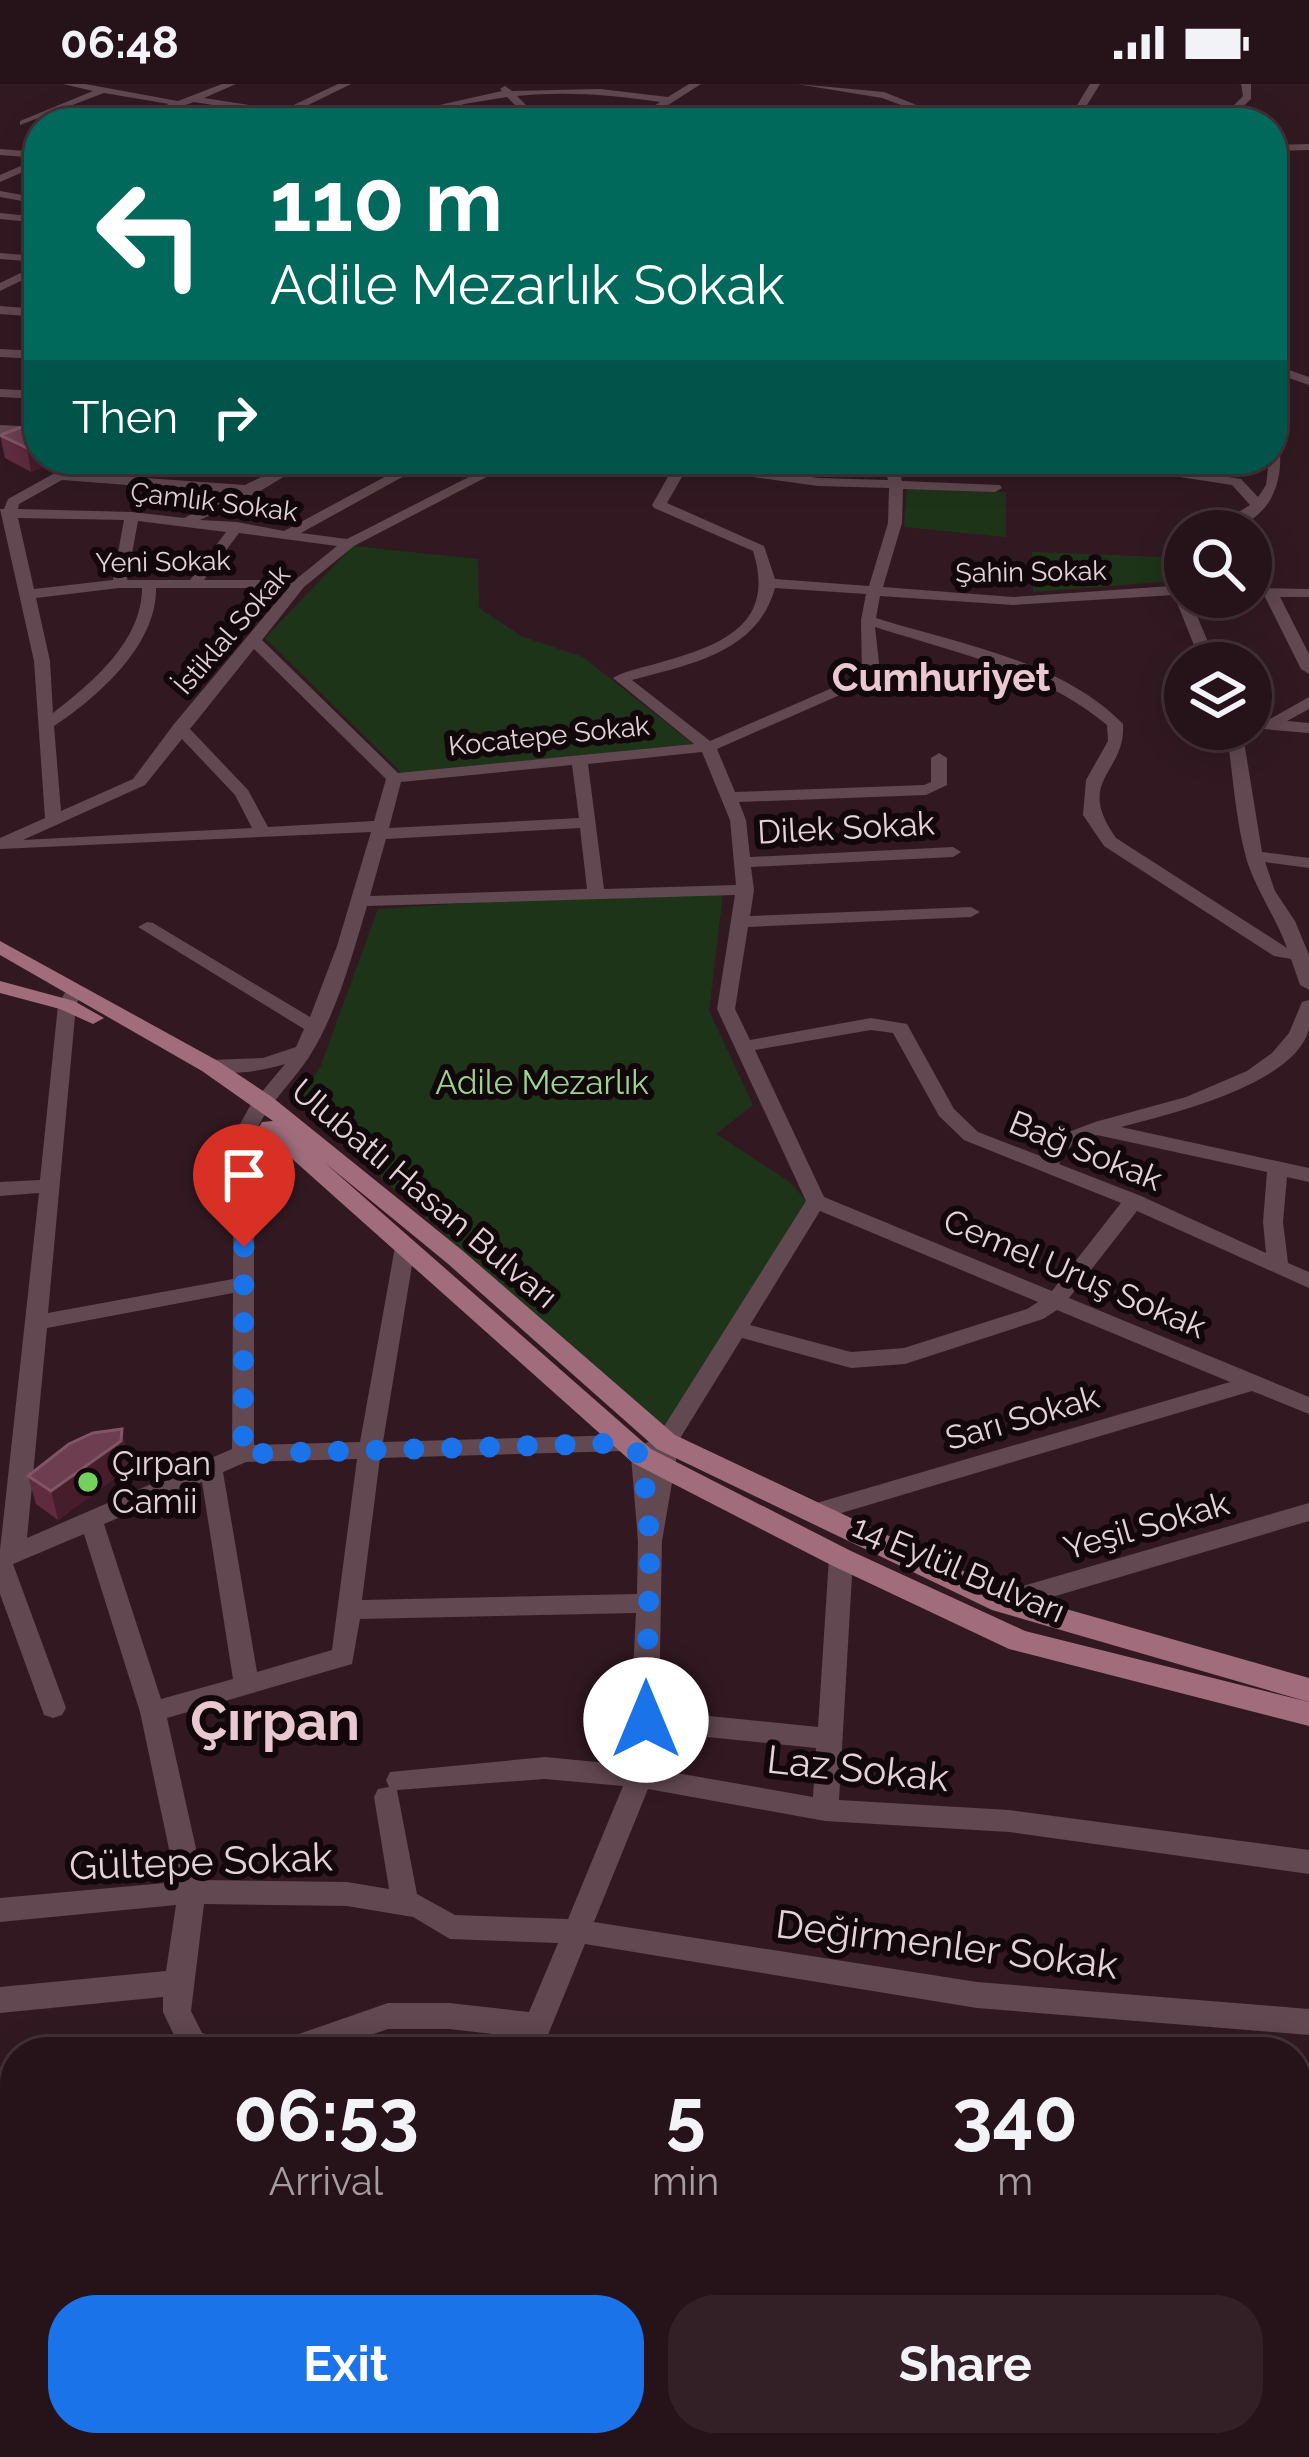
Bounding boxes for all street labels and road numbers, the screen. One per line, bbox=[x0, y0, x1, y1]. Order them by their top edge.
street label: Çamlık Sokak bbox=[129, 476, 300, 527]
street label: Yeni Sokak bbox=[95, 545, 232, 578]
street label: Şahin Sokak bbox=[955, 555, 1107, 588]
street label: İstiklal Sokak bbox=[167, 559, 296, 700]
street label: Kocatepe Sokak bbox=[447, 709, 652, 761]
street label: Dilek Sokak bbox=[756, 803, 936, 852]
street label: Ulubatlı Hasan Bulvarı bbox=[284, 1071, 565, 1316]
street label: Bağ Sokak bbox=[1004, 1102, 1168, 1199]
street label: Cemel Uruş Sokak bbox=[938, 1201, 1212, 1346]
street label: Sarı Sokak bbox=[941, 1377, 1104, 1458]
street label: Yeşil Sokak bbox=[1059, 1483, 1234, 1568]
street label: 14 Eylül Bulvarı bbox=[847, 1506, 1071, 1631]
street label: Laz Sokak bbox=[765, 1736, 951, 1800]
street label: Gültepe Sokak bbox=[68, 1833, 334, 1889]
street label: Değirmenler Sokak bbox=[773, 1900, 1121, 1988]

